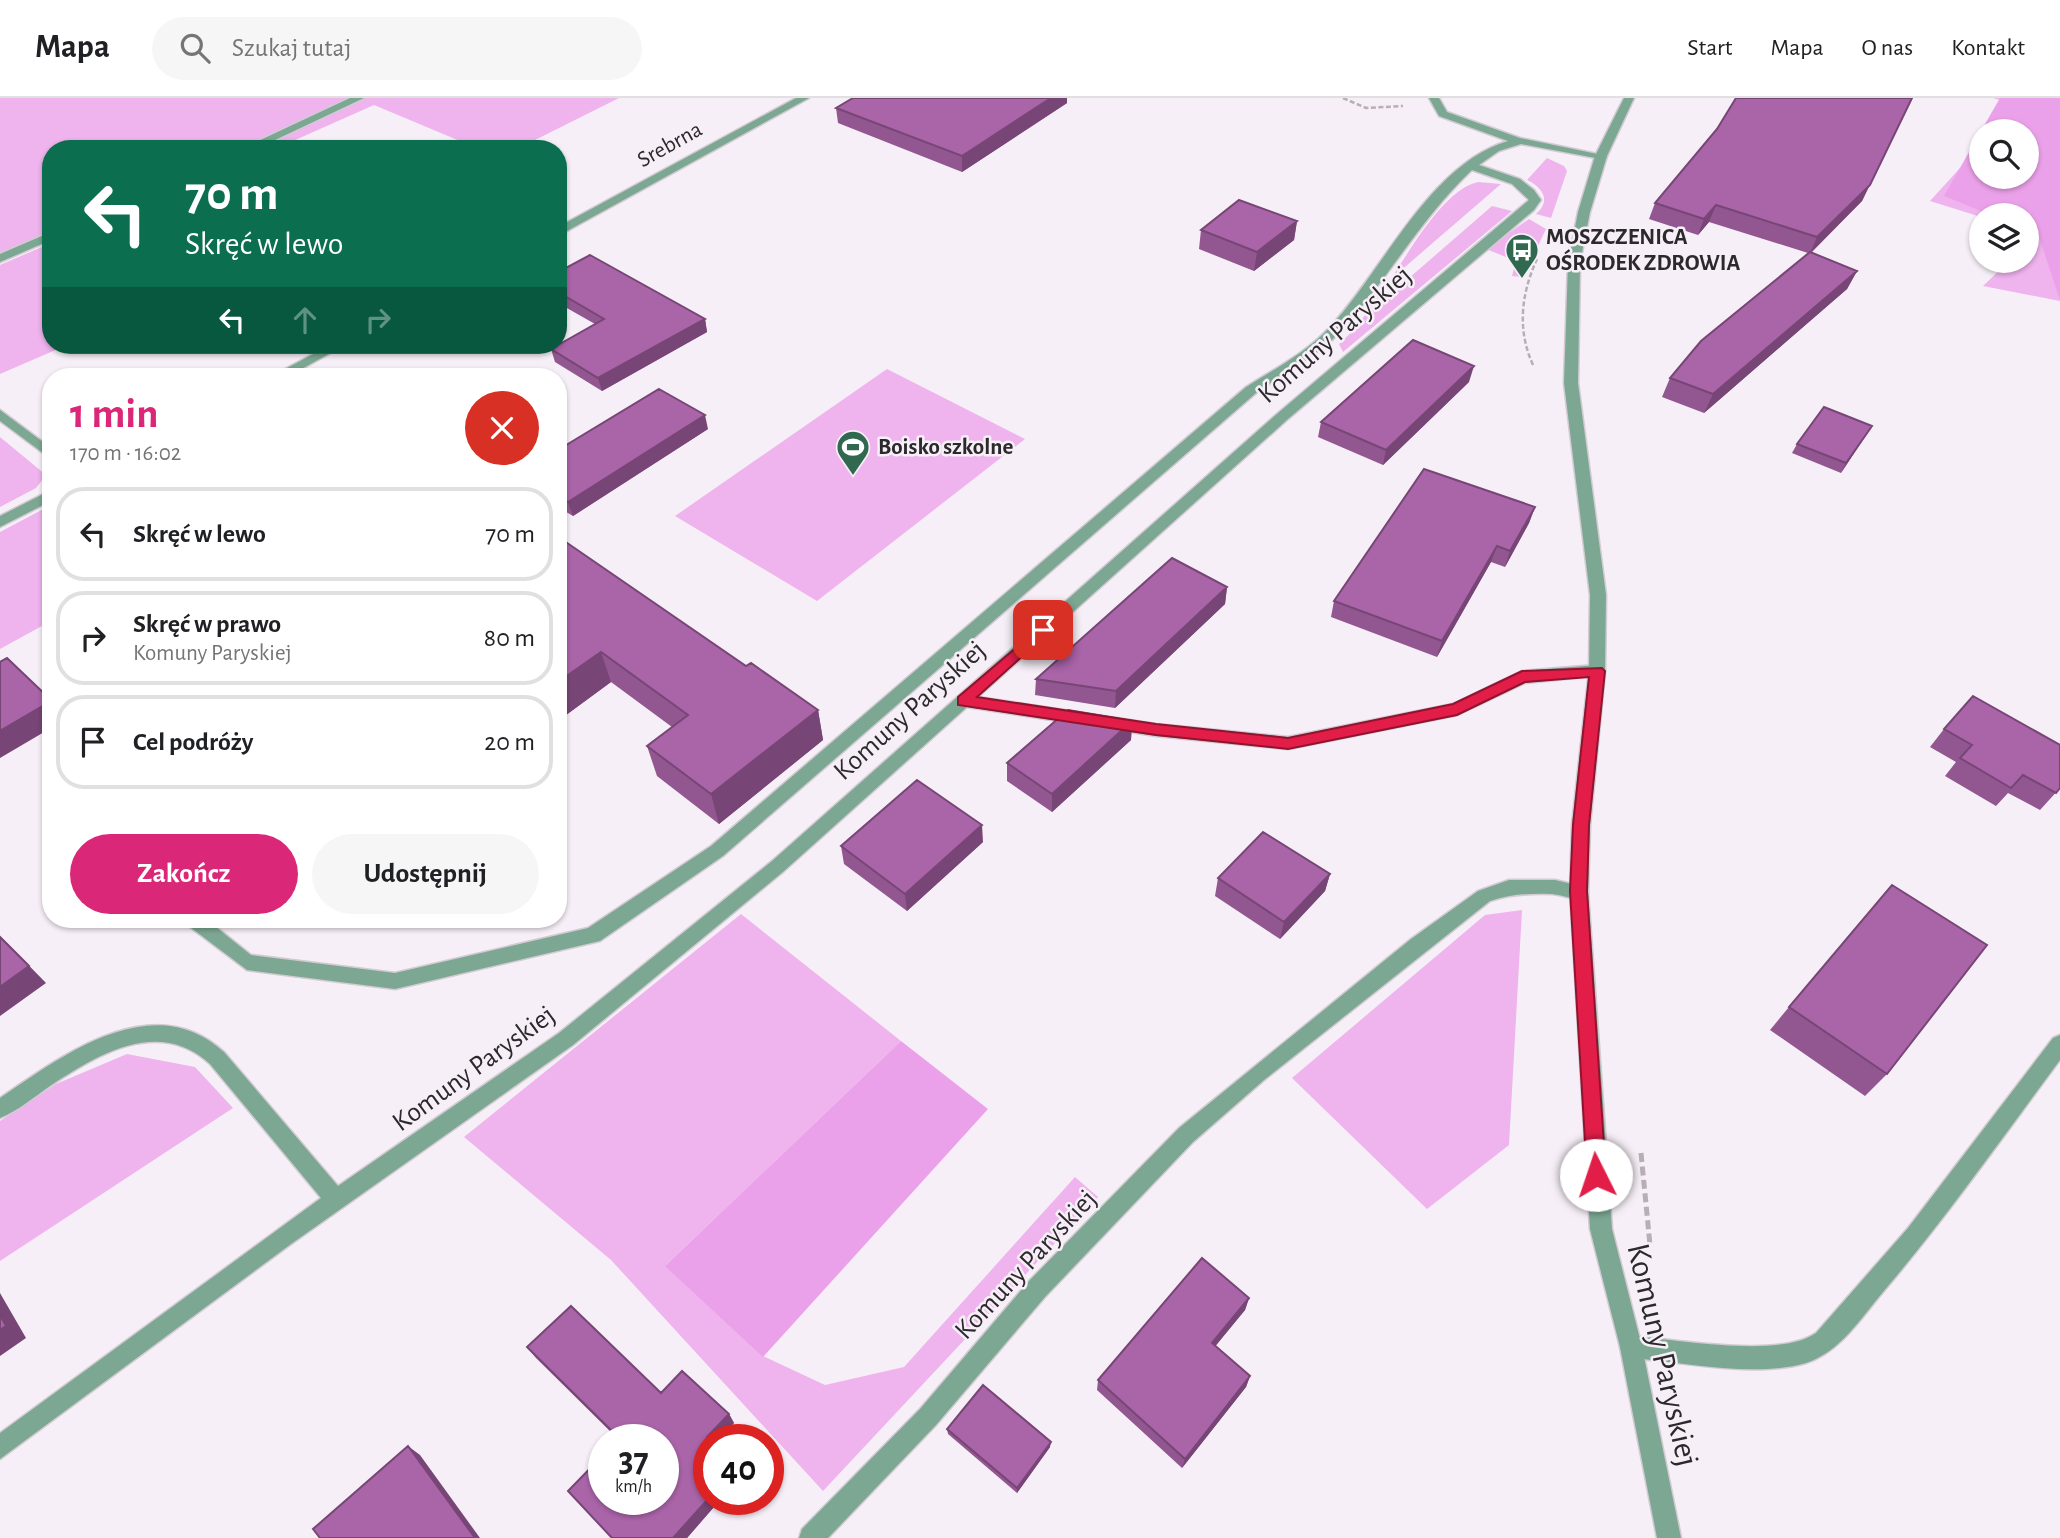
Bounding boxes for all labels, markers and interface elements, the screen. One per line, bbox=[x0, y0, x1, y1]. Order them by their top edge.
search box bbox=[152, 17, 642, 80]
icon: search bbox=[176, 29, 214, 67]
text: Mapa bbox=[35, 31, 110, 64]
text: Szukaj tutaj bbox=[232, 35, 351, 61]
text: Start bbox=[1687, 36, 1732, 60]
text: Mapa bbox=[1770, 36, 1824, 60]
text: O nas bbox=[1862, 36, 1913, 60]
text: Kontakt bbox=[1951, 36, 2025, 60]
street label: Srebrna bbox=[634, 118, 706, 172]
map controls bbox=[1969, 119, 2039, 273]
button: search bbox=[1969, 119, 2039, 189]
icon: left bbox=[70, 168, 161, 259]
text: 70 m bbox=[185, 170, 279, 219]
button: layers bbox=[1969, 203, 2039, 273]
place label: MOSZCZENICA OŚRODEK ZDROWIA bbox=[1546, 226, 1740, 275]
text: Skręć w lewo bbox=[185, 228, 343, 260]
bus stop icon: MOSZCZENICA OŚRODEK ZDROWIA bbox=[1503, 231, 1541, 280]
street label: Komuny Paryskiej bbox=[1253, 261, 1417, 409]
icon: left bbox=[213, 301, 251, 339]
icon: ahead bbox=[286, 301, 324, 339]
icon: right bbox=[359, 301, 397, 339]
button: close bbox=[465, 391, 539, 465]
text: 1 min bbox=[70, 393, 159, 435]
sports icon: Boisko szkolne bbox=[834, 428, 872, 477]
place label: Boisko szkolne bbox=[878, 436, 1013, 459]
text: 170 m · 16:02 bbox=[70, 442, 181, 465]
icon: left bbox=[74, 515, 112, 553]
text: Skręć w lewo bbox=[133, 521, 266, 547]
text: 70 m bbox=[485, 521, 535, 547]
pin bbox=[1013, 600, 1073, 660]
text: Skręć w prawo bbox=[133, 611, 281, 637]
icon: arrive bbox=[1024, 611, 1062, 649]
icon: right bbox=[74, 619, 112, 657]
text: 80 m bbox=[484, 625, 535, 651]
street label: Komuny Paryskiej bbox=[829, 636, 991, 786]
text: Komuny Paryskiej bbox=[133, 642, 292, 665]
icon: arrive bbox=[74, 723, 112, 761]
text: Cel podróży bbox=[133, 729, 253, 755]
text: 20 m bbox=[484, 729, 535, 755]
button: Zakończ bbox=[70, 834, 298, 914]
button: Udostępnij bbox=[312, 834, 539, 914]
street label: Komuny Paryskiej bbox=[388, 1001, 560, 1137]
position arrow bbox=[1559, 1138, 1633, 1212]
street label: Komuny Paryskiej bbox=[950, 1185, 1102, 1345]
street label: Komuny Paryskiej bbox=[1620, 1240, 1704, 1470]
speed limit sign: 40 bbox=[693, 1424, 784, 1515]
text: 37 bbox=[618, 1443, 649, 1478]
text: km/h bbox=[615, 1478, 652, 1496]

